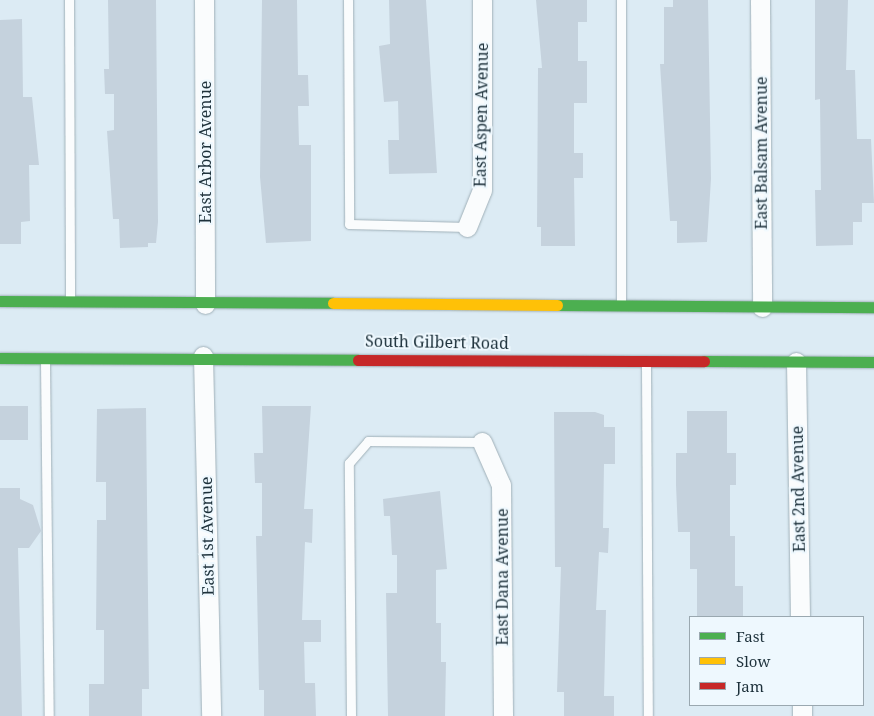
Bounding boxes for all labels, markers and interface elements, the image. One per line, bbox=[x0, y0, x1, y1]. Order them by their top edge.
street label: East Aspen Avenue bbox=[470, 43, 492, 187]
street label: East Balsam Avenue bbox=[751, 76, 771, 230]
street label: East Arbor Avenue bbox=[195, 81, 215, 223]
street label: South Gilbert Road bbox=[365, 331, 509, 353]
street label: East 2nd Avenue bbox=[787, 426, 809, 552]
street label: East 1st Avenue bbox=[196, 476, 218, 596]
street label: East Dana Avenue bbox=[492, 508, 512, 646]
legend bbox=[689, 616, 864, 706]
text: Fast bbox=[736, 626, 765, 646]
text: Slow bbox=[736, 651, 770, 671]
text: Jam bbox=[736, 676, 764, 696]

